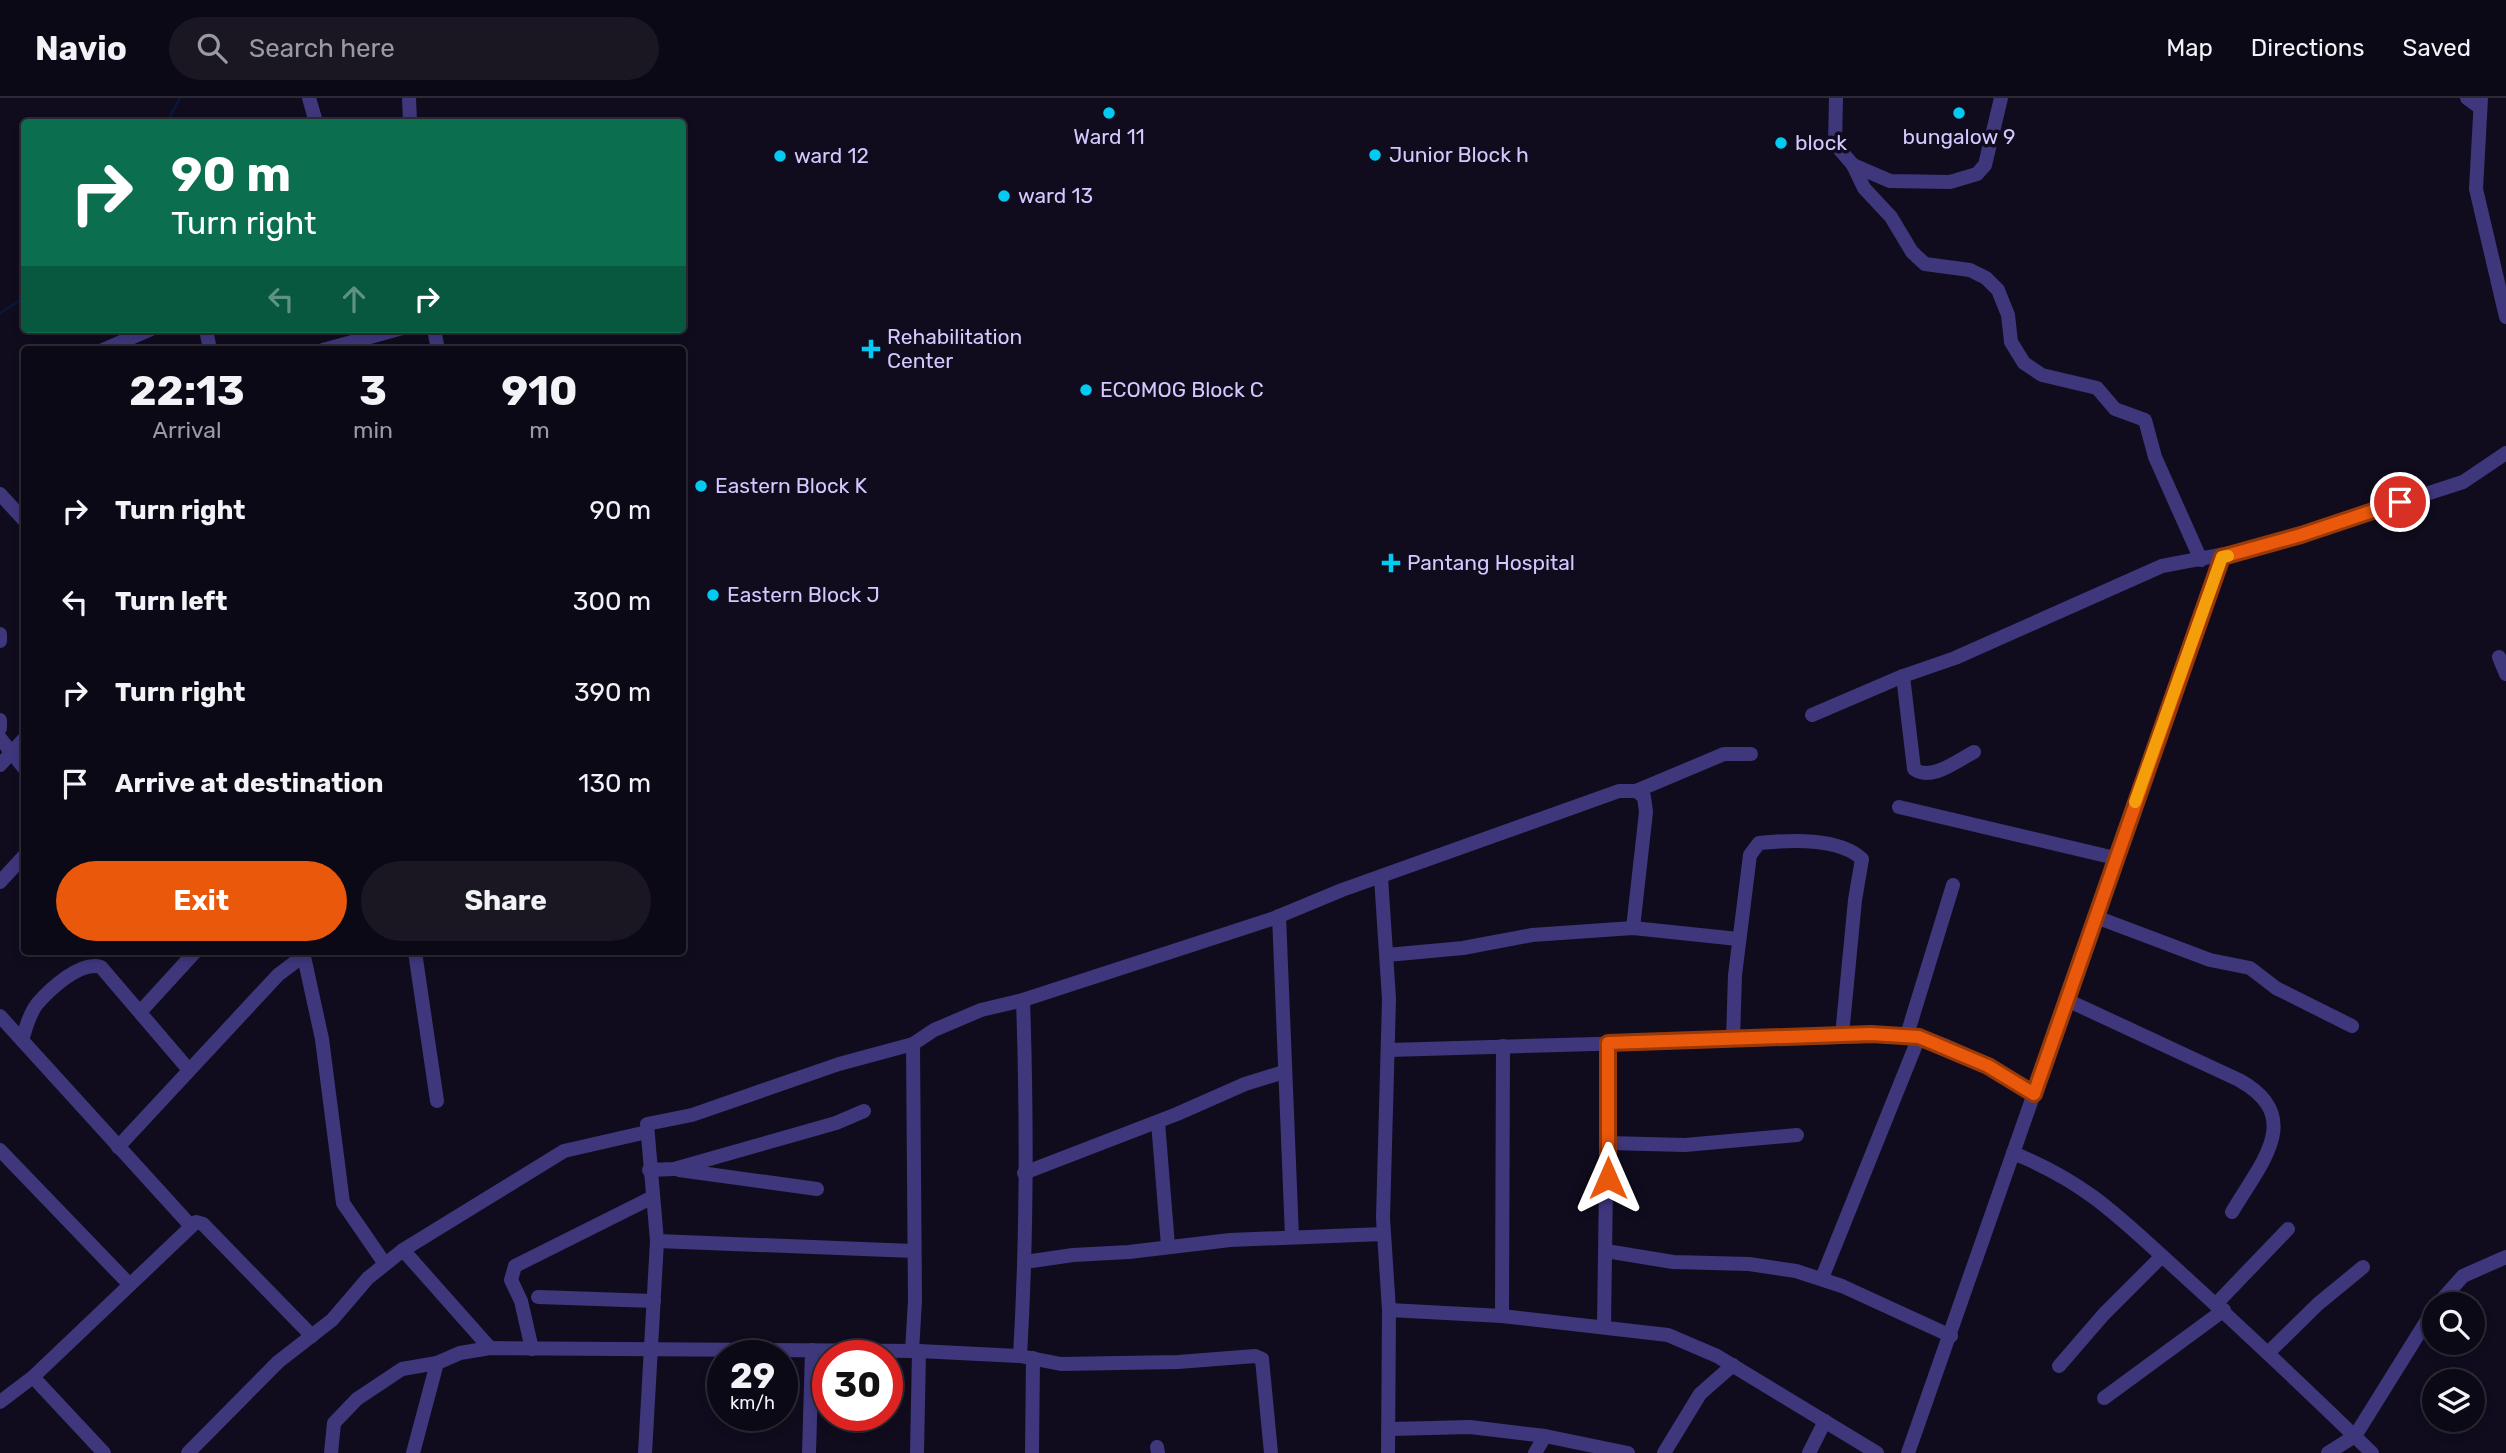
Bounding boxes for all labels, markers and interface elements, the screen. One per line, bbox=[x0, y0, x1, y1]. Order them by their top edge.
search box bbox=[169, 17, 659, 80]
text: Navio bbox=[35, 29, 127, 68]
icon: search bbox=[193, 29, 231, 67]
text: Search here bbox=[249, 33, 395, 64]
text: Map bbox=[2166, 34, 2213, 62]
text: Directions bbox=[2251, 34, 2364, 62]
text: Saved bbox=[2402, 34, 2471, 62]
marker: Ward 11 bbox=[1101, 105, 1117, 121]
marker: bungalow 9 bbox=[1951, 105, 1967, 121]
place label: Ward 11 bbox=[1073, 124, 1145, 149]
place label: bungalow 9 bbox=[1903, 124, 2015, 149]
place label: block bbox=[1795, 130, 1847, 155]
marker: block bbox=[1773, 135, 1789, 151]
place label: Junior Block h bbox=[1389, 142, 1529, 167]
place label: ward 12 bbox=[794, 143, 869, 168]
text: 90 m bbox=[171, 145, 291, 203]
icon: right bbox=[56, 147, 147, 238]
marker: Junior Block h bbox=[1367, 147, 1383, 163]
marker: ward 12 bbox=[772, 148, 788, 164]
place label: ward 13 bbox=[1018, 183, 1093, 208]
marker: ward 13 bbox=[996, 188, 1012, 204]
text: Turn right bbox=[171, 204, 316, 242]
icon: left bbox=[262, 280, 300, 318]
icon: ahead bbox=[335, 280, 373, 318]
icon: right bbox=[408, 280, 446, 318]
place label: Rehabilitation Center bbox=[887, 324, 1022, 373]
marker: Rehabilitation Center bbox=[861, 339, 881, 359]
text: 22:13 bbox=[129, 366, 245, 416]
text: 3 bbox=[359, 366, 387, 416]
text: 910 bbox=[501, 366, 578, 416]
place label: ECOMOG Block C bbox=[1100, 377, 1264, 402]
marker: ECOMOG Block C bbox=[1078, 382, 1094, 398]
text: Arrival bbox=[153, 416, 222, 444]
text: min bbox=[353, 416, 393, 444]
text: m bbox=[529, 416, 550, 444]
pin bbox=[2370, 472, 2430, 532]
place label: Eastern Block K bbox=[715, 473, 867, 498]
marker: Eastern Block K bbox=[693, 478, 709, 494]
icon: arrive bbox=[2381, 483, 2419, 521]
icon: right bbox=[56, 492, 94, 530]
text: Turn right bbox=[115, 495, 245, 526]
text: 90 m bbox=[590, 495, 651, 526]
place label: Pantang Hospital bbox=[1407, 550, 1575, 575]
marker: Pantang Hospital bbox=[1381, 553, 1401, 573]
place label: Eastern Block J bbox=[727, 582, 880, 607]
icon: left bbox=[56, 583, 94, 621]
text: Turn left bbox=[115, 586, 227, 617]
text: 300 m bbox=[573, 586, 651, 617]
marker: Eastern Block J bbox=[705, 587, 721, 603]
icon: right bbox=[56, 674, 94, 712]
text: Turn right bbox=[115, 677, 245, 708]
text: 390 m bbox=[574, 677, 651, 708]
icon: arrive bbox=[56, 765, 94, 803]
text: Arrive at destination bbox=[115, 768, 383, 799]
text: 130 m bbox=[578, 768, 651, 799]
button: Exit bbox=[56, 861, 347, 941]
button: Share bbox=[361, 861, 651, 941]
position arrow bbox=[1571, 1141, 1645, 1215]
map controls bbox=[2422, 1292, 2485, 1432]
button: search bbox=[2422, 1292, 2485, 1355]
speed limit sign: 30 bbox=[812, 1340, 903, 1431]
text: 29 bbox=[730, 1355, 775, 1397]
button: layers bbox=[2422, 1369, 2485, 1432]
text: km/h bbox=[730, 1392, 775, 1414]

